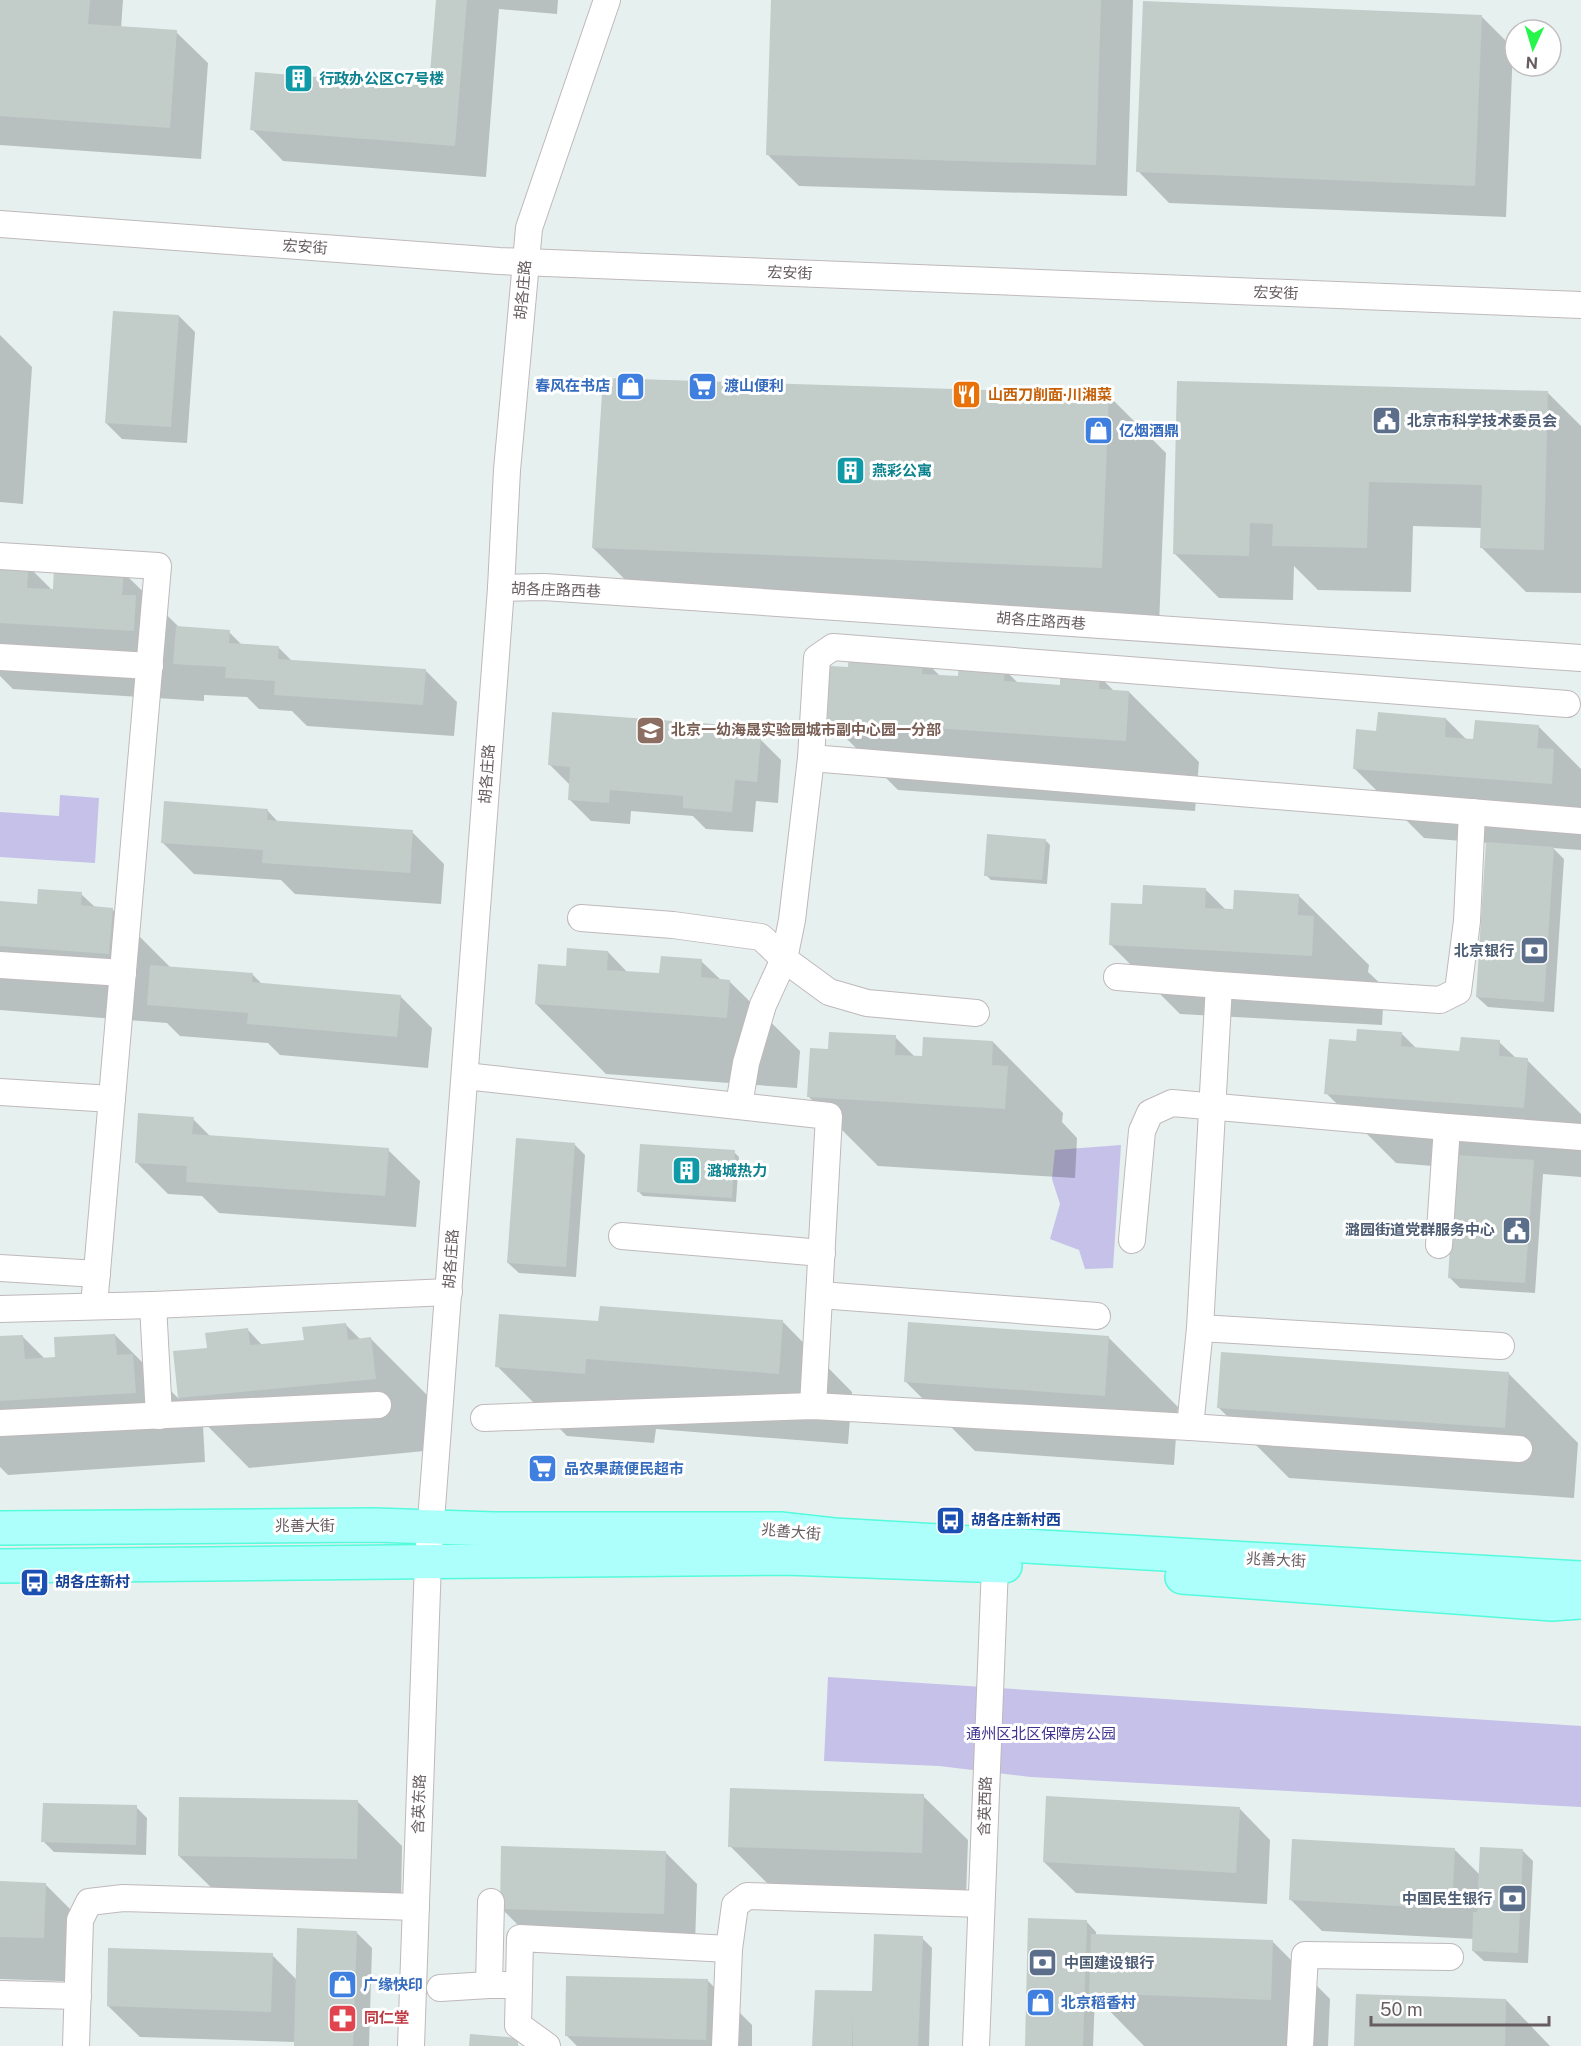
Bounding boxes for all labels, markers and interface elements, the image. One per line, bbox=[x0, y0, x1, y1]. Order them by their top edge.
north arrow bbox=[1503, 18, 1563, 78]
text: N bbox=[1525, 53, 1539, 72]
building icon: 行政办公区C7号楼 bbox=[282, 63, 314, 95]
place label: 行政办公区C7号楼 bbox=[319, 70, 444, 87]
street label: 宏安街 bbox=[282, 236, 328, 257]
street label: 胡各庄路 bbox=[511, 259, 534, 321]
street label: 宏安街 bbox=[767, 263, 813, 282]
street label: 宏安街 bbox=[1253, 283, 1299, 302]
shop icon: 春风在书店 bbox=[615, 370, 647, 402]
supermarket icon: 渡山便利 bbox=[687, 370, 719, 402]
place label: 春风在书店 bbox=[535, 377, 610, 394]
place label: 渡山便利 bbox=[724, 377, 784, 394]
restaurant icon: 山西刀削面·川湘菜 bbox=[951, 379, 983, 411]
place label: 山西刀削面·川湘菜 bbox=[988, 386, 1112, 403]
public building icon: 北京市科学技术委员会 bbox=[1370, 405, 1402, 437]
place label: 北京市科学技术委员会 bbox=[1407, 412, 1557, 429]
shop icon: 亿烟酒鼎 bbox=[1082, 415, 1114, 447]
place label: 亿烟酒鼎 bbox=[1119, 422, 1179, 439]
building icon: 燕彩公寓 bbox=[835, 455, 867, 487]
place label: 燕彩公寓 bbox=[872, 462, 932, 479]
street label: 胡各庄路西巷 bbox=[511, 579, 601, 600]
street label: 胡各庄路西巷 bbox=[996, 609, 1087, 632]
school or university icon: 北京一幼海晟实验园城市副中心园一分部 bbox=[634, 714, 666, 746]
place label: 北京一幼海晟实验园城市副中心园一分部 bbox=[671, 721, 941, 738]
street label: 胡各庄路 bbox=[476, 743, 497, 804]
bank icon: 北京银行 bbox=[1519, 935, 1551, 967]
place label: 北京银行 bbox=[1454, 942, 1514, 959]
building icon: 潞城热力 bbox=[670, 1155, 702, 1187]
place label: 潞城热力 bbox=[707, 1162, 767, 1179]
public building icon: 潞园街道党群服务中心 bbox=[1500, 1214, 1532, 1246]
place label: 潞园街道党群服务中心 bbox=[1345, 1221, 1495, 1238]
street label: 胡各庄路 bbox=[440, 1228, 461, 1289]
supermarket icon: 品农果蔬便民超市 bbox=[527, 1453, 559, 1485]
place label: 品农果蔬便民超市 bbox=[564, 1460, 684, 1477]
bus stop icon: 胡各庄新村西 bbox=[934, 1504, 966, 1536]
place label: 胡各庄新村西 bbox=[971, 1511, 1061, 1528]
street label: 兆善大街 bbox=[275, 1517, 335, 1534]
street label: 兆善大街 bbox=[760, 1520, 822, 1543]
street label: 兆善大街 bbox=[1246, 1549, 1306, 1570]
bus stop icon: 胡各庄新村 bbox=[18, 1566, 50, 1598]
place label: 胡各庄新村 bbox=[55, 1573, 130, 1590]
park label: 通州区北区保障房公园 bbox=[966, 1725, 1116, 1742]
street label: 含英东路 bbox=[409, 1774, 428, 1834]
street label: 含英西路 bbox=[975, 1776, 994, 1836]
bank icon: 中国民生银行 bbox=[1497, 1883, 1529, 1915]
place label: 中国民生银行 bbox=[1402, 1890, 1492, 1907]
bank icon: 中国建设银行 bbox=[1027, 1947, 1059, 1979]
place label: 中国建设银行 bbox=[1064, 1954, 1154, 1971]
shop icon: 广缘快印 bbox=[326, 1969, 358, 2001]
place label: 广缘快印 bbox=[363, 1976, 423, 1993]
shop icon: 北京稻香村 bbox=[1024, 1987, 1056, 2019]
scale bar bbox=[1371, 1989, 1550, 2027]
place label: 北京稻香村 bbox=[1061, 1994, 1136, 2011]
text: 50 m bbox=[1380, 1999, 1423, 2020]
pharmacy icon: 同仁堂 bbox=[327, 2002, 359, 2034]
place label: 同仁堂 bbox=[364, 2009, 409, 2026]

